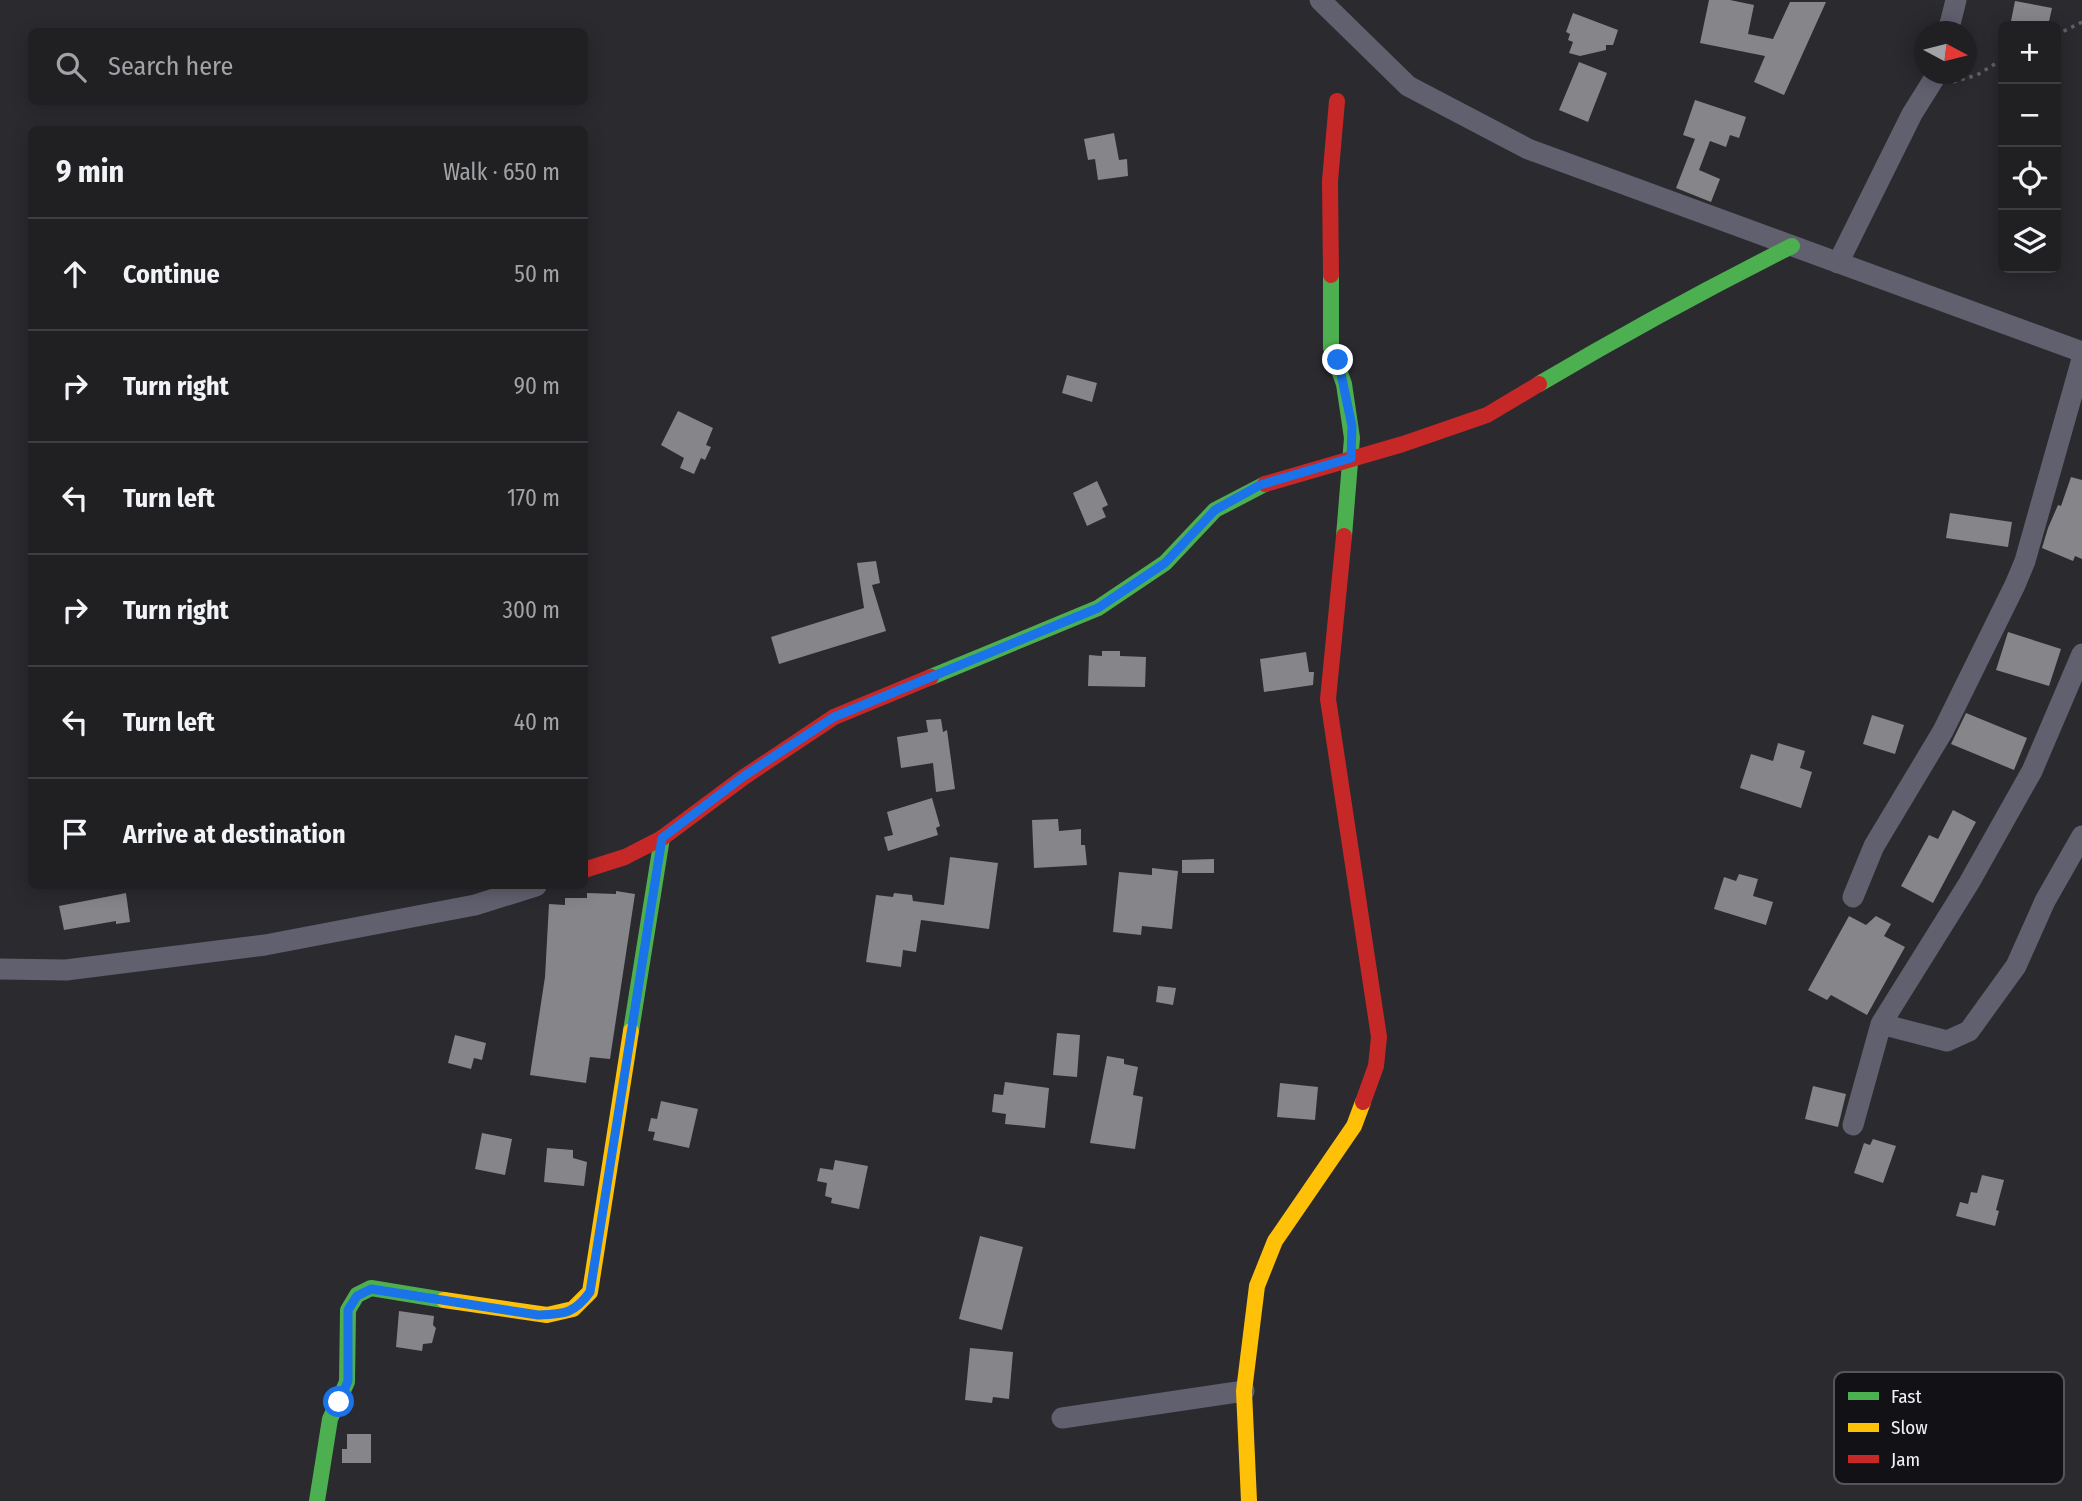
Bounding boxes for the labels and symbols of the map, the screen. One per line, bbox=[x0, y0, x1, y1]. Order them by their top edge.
north arrow bbox=[1914, 21, 1977, 84]
route end bbox=[1322, 344, 1353, 375]
legend bbox=[1834, 1372, 2064, 1484]
text: Fast bbox=[1891, 1385, 1922, 1408]
route start bbox=[323, 1386, 354, 1417]
text: Slow bbox=[1891, 1416, 1928, 1439]
text: Jam bbox=[1891, 1448, 1920, 1471]

